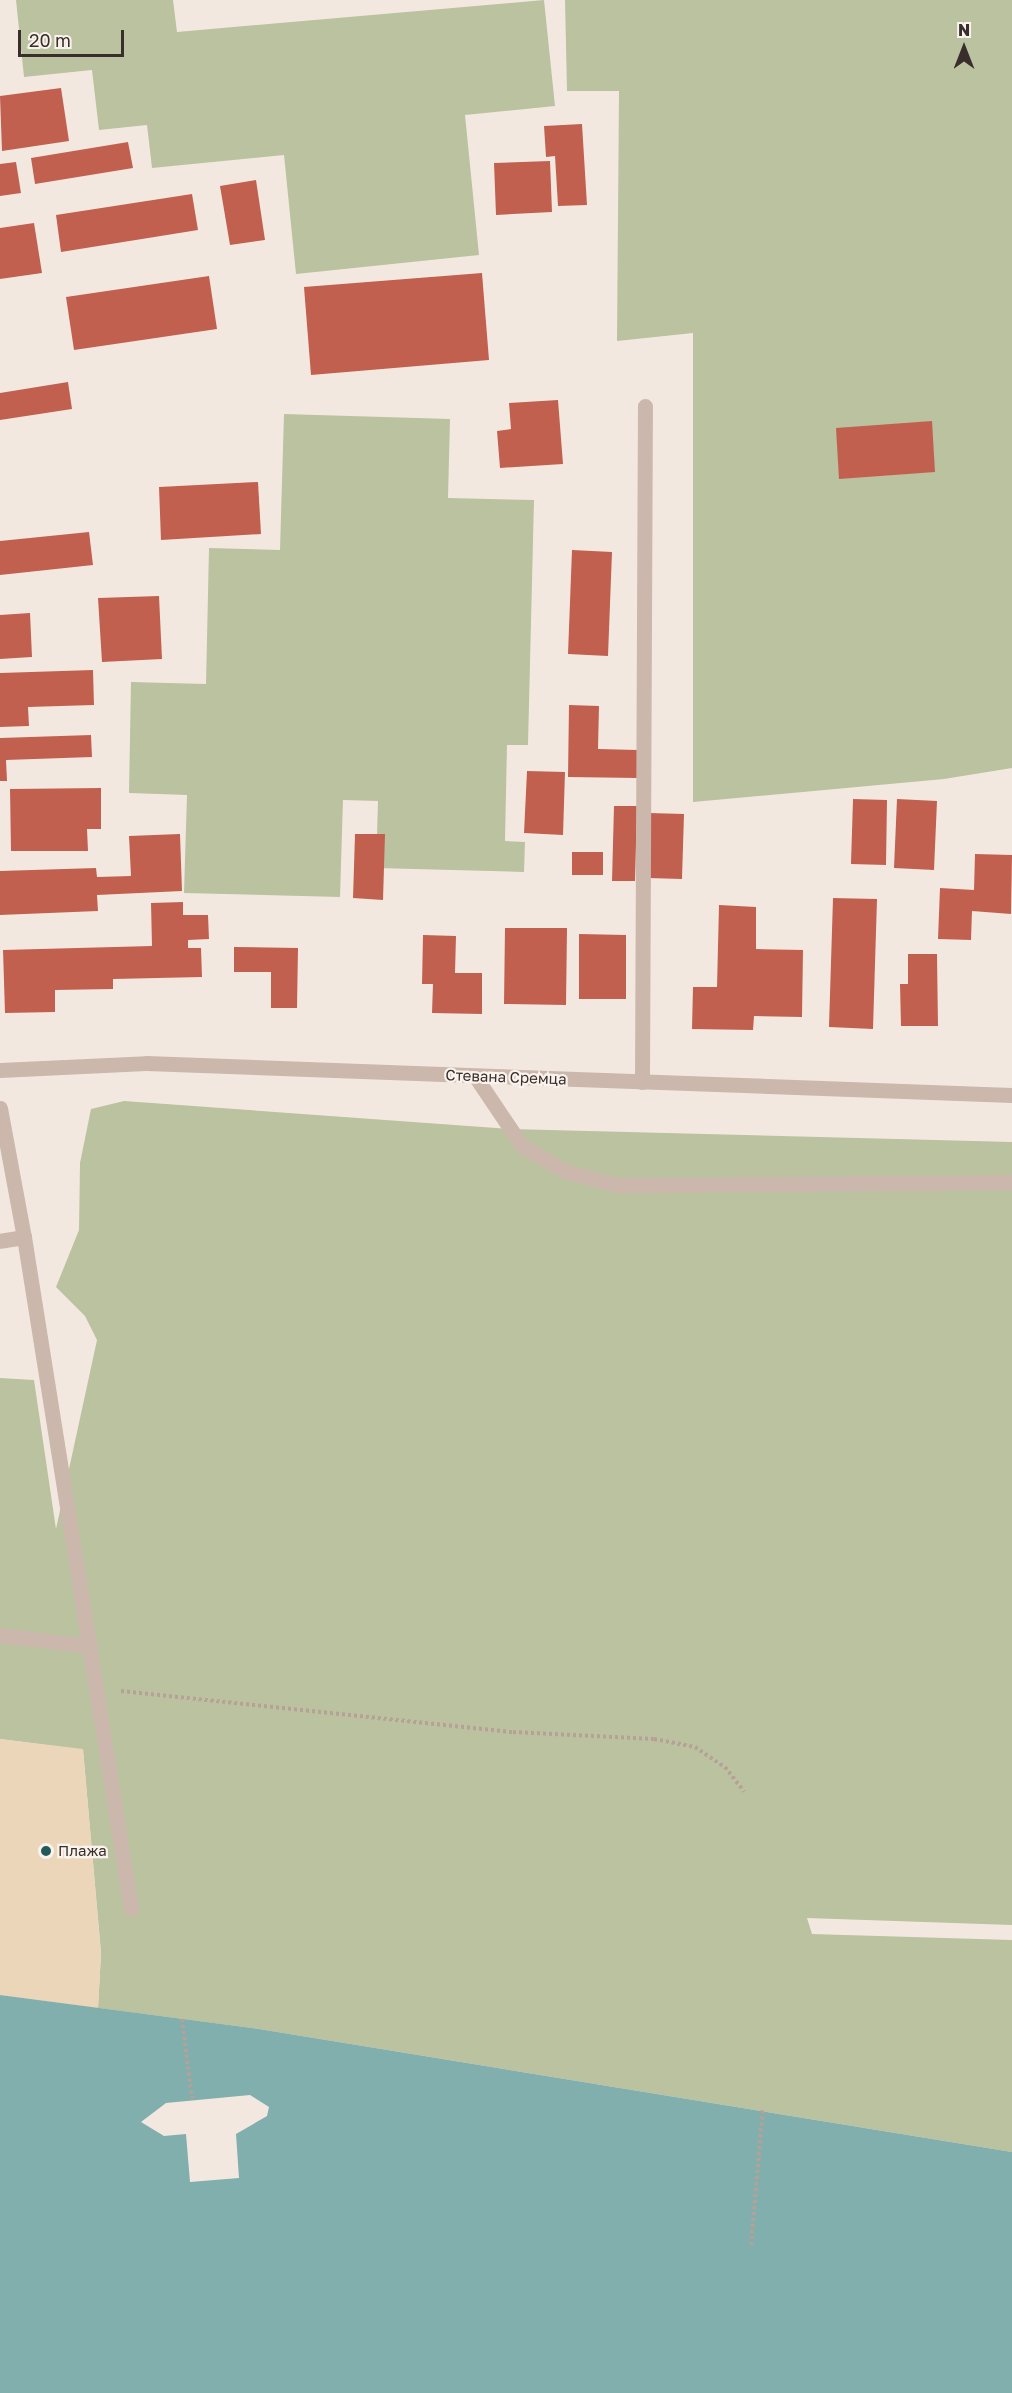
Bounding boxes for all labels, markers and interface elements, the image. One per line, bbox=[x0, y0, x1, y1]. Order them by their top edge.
scale bar bbox=[21, 18, 128, 56]
north arrow bbox=[934, 18, 994, 78]
text: N bbox=[958, 20, 970, 40]
text: 20 m bbox=[29, 29, 71, 51]
street label: Стевана Сремца bbox=[445, 1066, 567, 1088]
place label: Плажа bbox=[58, 1842, 107, 1860]
marker: Плажа bbox=[39, 1844, 53, 1858]

